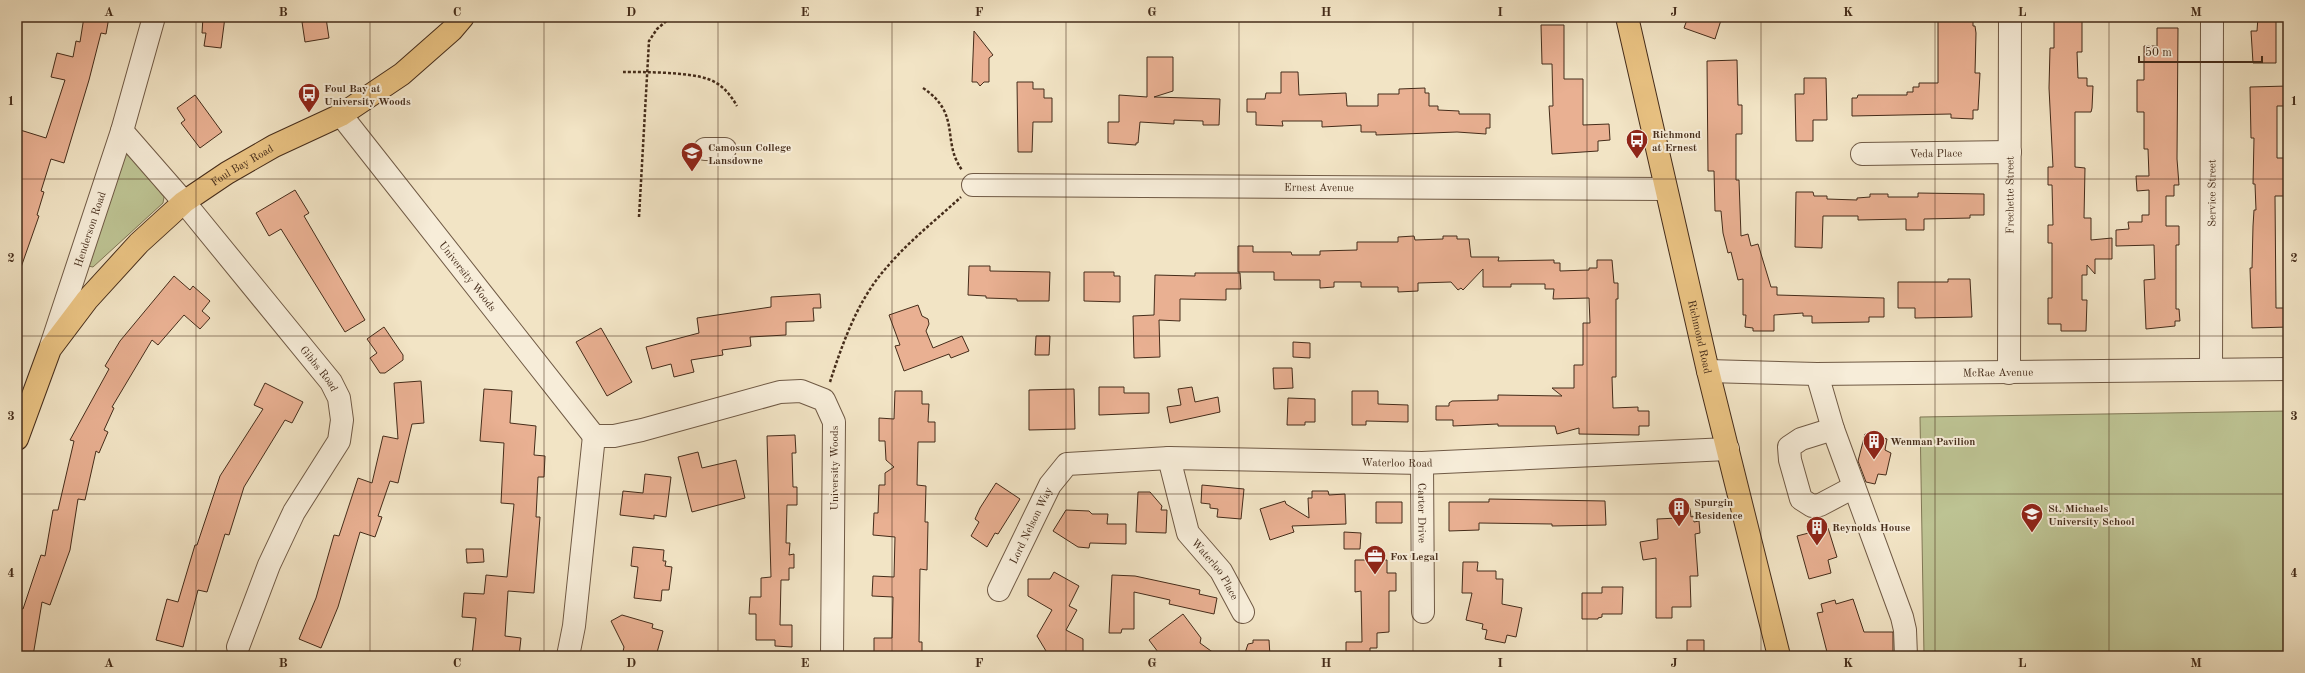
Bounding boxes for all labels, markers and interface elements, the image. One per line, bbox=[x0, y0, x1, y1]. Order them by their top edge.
text: A bbox=[104, 6, 114, 19]
text: B bbox=[278, 6, 288, 19]
text: C bbox=[453, 6, 461, 19]
text: D bbox=[626, 6, 636, 19]
text: E bbox=[801, 6, 810, 19]
text: F bbox=[975, 6, 984, 19]
text: G bbox=[1147, 6, 1157, 19]
text: H bbox=[1321, 6, 1332, 19]
text: I bbox=[1497, 6, 1503, 19]
text: J bbox=[1670, 6, 1678, 19]
text: K bbox=[1843, 6, 1853, 19]
text: L bbox=[2018, 6, 2027, 19]
text: M bbox=[2190, 6, 2202, 19]
scale bar bbox=[2139, 38, 2262, 64]
text: 50 m bbox=[2145, 46, 2172, 59]
bus stop icon: Foul Bay at University Woods bbox=[296, 81, 322, 114]
place label: Foul Bay at University Woods bbox=[324, 84, 411, 108]
text: 1 bbox=[7, 95, 15, 108]
text: 1 bbox=[2290, 95, 2298, 108]
bus stop icon: Richmond at Ernest bbox=[1624, 127, 1650, 160]
place label: Richmond at Ernest bbox=[1652, 130, 1701, 154]
school or university icon: Camosun College Lansdowne bbox=[679, 140, 705, 173]
street label: Foul Bay Road bbox=[210, 143, 276, 189]
place label: Camosun College Lansdowne bbox=[708, 143, 791, 167]
street label: Veda Place bbox=[1910, 149, 1962, 160]
street label: Frechette Street bbox=[2005, 156, 2017, 234]
street label: Service Street bbox=[2207, 159, 2219, 227]
street label: Ernest Avenue bbox=[1284, 183, 1354, 194]
street label: Henderson Road bbox=[73, 190, 109, 269]
street label: University Woods bbox=[436, 240, 498, 314]
text: 2 bbox=[7, 252, 15, 265]
text: 2 bbox=[2290, 252, 2298, 265]
street label: Richmond Road bbox=[1685, 299, 1713, 375]
street label: Gibbs Road bbox=[297, 345, 339, 394]
street label: McRae Avenue bbox=[1963, 368, 2033, 379]
text: 3 bbox=[7, 410, 15, 423]
text: 3 bbox=[2290, 410, 2298, 423]
street label: University Woods bbox=[830, 425, 841, 511]
building icon: Wenman Pavilion bbox=[1861, 428, 1887, 461]
place label: Wenman Pavilion bbox=[1890, 437, 1975, 448]
street label: Waterloo Road bbox=[1361, 458, 1433, 470]
street label: Carter Drive bbox=[1415, 483, 1427, 543]
street label: Lord Nelson Way bbox=[1009, 486, 1055, 566]
building icon: Spurgin Residence bbox=[1666, 495, 1692, 528]
place label: Spurgin Residence bbox=[1694, 498, 1743, 522]
school or university icon: St. Michaels University School bbox=[2019, 501, 2045, 534]
place label: St. Michaels University School bbox=[2048, 504, 2135, 528]
building icon: Reynolds House bbox=[1804, 514, 1830, 547]
place label: Reynolds House bbox=[1832, 523, 1910, 534]
street label: Waterloo Place bbox=[1189, 537, 1239, 602]
office icon: Fox Legal bbox=[1362, 543, 1388, 576]
place label: Fox Legal bbox=[1390, 552, 1439, 563]
text: 4 bbox=[7, 567, 15, 580]
text: 4 bbox=[2290, 567, 2298, 580]
text: A bbox=[104, 657, 114, 670]
text: B bbox=[278, 657, 288, 670]
text: C bbox=[453, 657, 461, 670]
text: D bbox=[626, 657, 636, 670]
text: E bbox=[801, 657, 810, 670]
text: F bbox=[975, 657, 984, 670]
text: G bbox=[1147, 657, 1157, 670]
text: H bbox=[1321, 657, 1332, 670]
text: I bbox=[1497, 657, 1503, 670]
text: J bbox=[1670, 657, 1678, 670]
text: K bbox=[1843, 657, 1853, 670]
text: L bbox=[2018, 657, 2027, 670]
text: M bbox=[2190, 657, 2202, 670]

